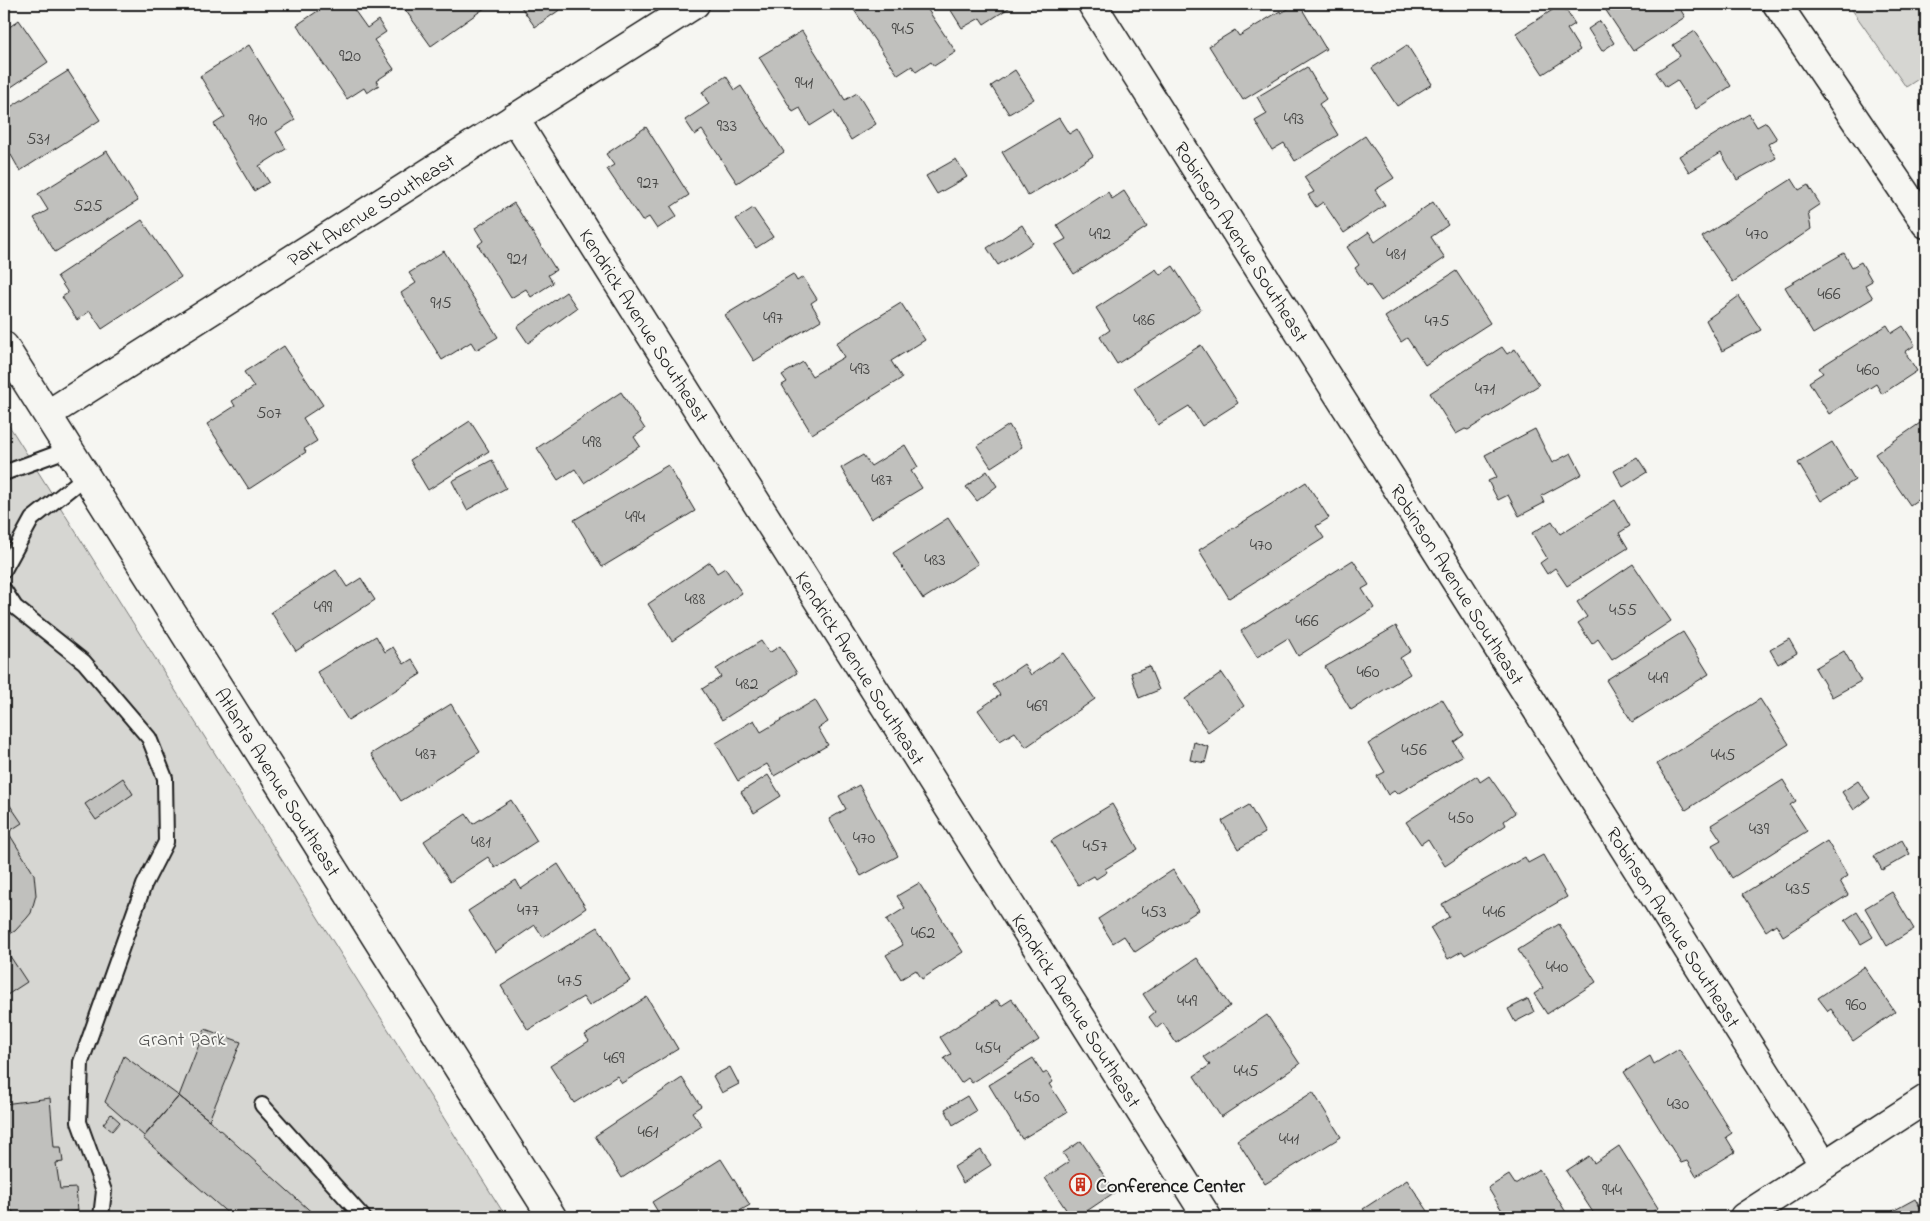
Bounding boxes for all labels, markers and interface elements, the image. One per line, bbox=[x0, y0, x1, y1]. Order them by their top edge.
house number: 945 bbox=[891, 17, 915, 43]
house number: 920 bbox=[339, 44, 361, 70]
house number: 941 bbox=[795, 71, 814, 97]
house number: 493 bbox=[1284, 107, 1304, 133]
house number: 910 bbox=[249, 108, 268, 134]
house number: 933 bbox=[717, 114, 737, 140]
house number: 531 bbox=[26, 127, 50, 153]
street label: Robinson Avenue Southeast bbox=[1165, 137, 1314, 349]
street label: Park Avenue Southeast bbox=[282, 147, 462, 276]
house number: 927 bbox=[637, 171, 659, 197]
house number: 525 bbox=[73, 194, 103, 220]
house number: 492 bbox=[1089, 222, 1111, 248]
house number: 470 bbox=[1746, 222, 1769, 248]
street label: Kendrick Avenue Southeast bbox=[570, 224, 715, 430]
house number: 481 bbox=[1386, 242, 1406, 268]
house number: 921 bbox=[507, 247, 527, 273]
house number: 466 bbox=[1817, 282, 1841, 308]
house number: 915 bbox=[430, 291, 452, 317]
house number: 497 bbox=[763, 306, 784, 332]
house number: 486 bbox=[1133, 308, 1155, 334]
house number: 475 bbox=[1424, 309, 1450, 335]
house number: 493 bbox=[850, 357, 870, 383]
house number: 460 bbox=[1856, 358, 1880, 384]
house number: 471 bbox=[1475, 377, 1496, 403]
house number: 507 bbox=[256, 401, 282, 427]
house number: 498 bbox=[582, 430, 602, 456]
house number: 487 bbox=[871, 468, 893, 494]
street label: Robinson Avenue Southeast bbox=[1381, 479, 1530, 692]
house number: 494 bbox=[625, 505, 646, 531]
house number: 470 bbox=[1250, 533, 1273, 559]
house number: 483 bbox=[924, 548, 946, 574]
street label: Kendrick Avenue Southeast bbox=[786, 566, 931, 772]
house number: 488 bbox=[685, 587, 706, 613]
house number: 499 bbox=[314, 595, 333, 621]
house number: 455 bbox=[1609, 598, 1637, 624]
house number: 466 bbox=[1295, 609, 1319, 635]
house number: 460 bbox=[1356, 660, 1380, 686]
house number: 449 bbox=[1648, 666, 1669, 692]
house number: 482 bbox=[735, 672, 759, 698]
street label: Atlanta Avenue Southeast bbox=[206, 683, 347, 883]
house number: 469 bbox=[1027, 694, 1048, 720]
house number: 456 bbox=[1401, 738, 1427, 764]
house number: 487 bbox=[415, 742, 437, 768]
house number: 445 bbox=[1710, 743, 1736, 769]
house number: 450 bbox=[1448, 806, 1474, 832]
house number: 439 bbox=[1749, 817, 1770, 843]
street label: Robinson Avenue Southeast bbox=[1597, 822, 1746, 1035]
house number: 470 bbox=[853, 826, 876, 852]
house number: 481 bbox=[471, 830, 491, 856]
house number: 457 bbox=[1082, 834, 1108, 860]
house number: 435 bbox=[1785, 877, 1811, 903]
house number: 477 bbox=[517, 898, 540, 924]
house number: 453 bbox=[1141, 900, 1167, 926]
house number: 446 bbox=[1483, 900, 1505, 926]
street label: Kendrick Avenue Southeast bbox=[1002, 909, 1147, 1115]
house number: 462 bbox=[911, 921, 935, 947]
house number: 440 bbox=[1546, 955, 1569, 981]
house number: 475 bbox=[557, 969, 583, 995]
house number: 449 bbox=[1177, 989, 1198, 1015]
house number: 960 bbox=[1845, 993, 1867, 1019]
park label: Grant Park bbox=[138, 1026, 226, 1055]
house number: 454 bbox=[975, 1036, 1001, 1062]
house number: 469 bbox=[604, 1046, 625, 1072]
house number: 445 bbox=[1233, 1059, 1259, 1085]
house number: 450 bbox=[1014, 1085, 1040, 1111]
house number: 430 bbox=[1667, 1092, 1690, 1118]
house number: 461 bbox=[637, 1120, 659, 1146]
house number: 441 bbox=[1279, 1127, 1300, 1153]
building icon: Conference Center bbox=[1068, 1173, 1092, 1197]
place label: Conference Center bbox=[1096, 1173, 1246, 1202]
house number: 944 bbox=[1602, 1178, 1623, 1204]

